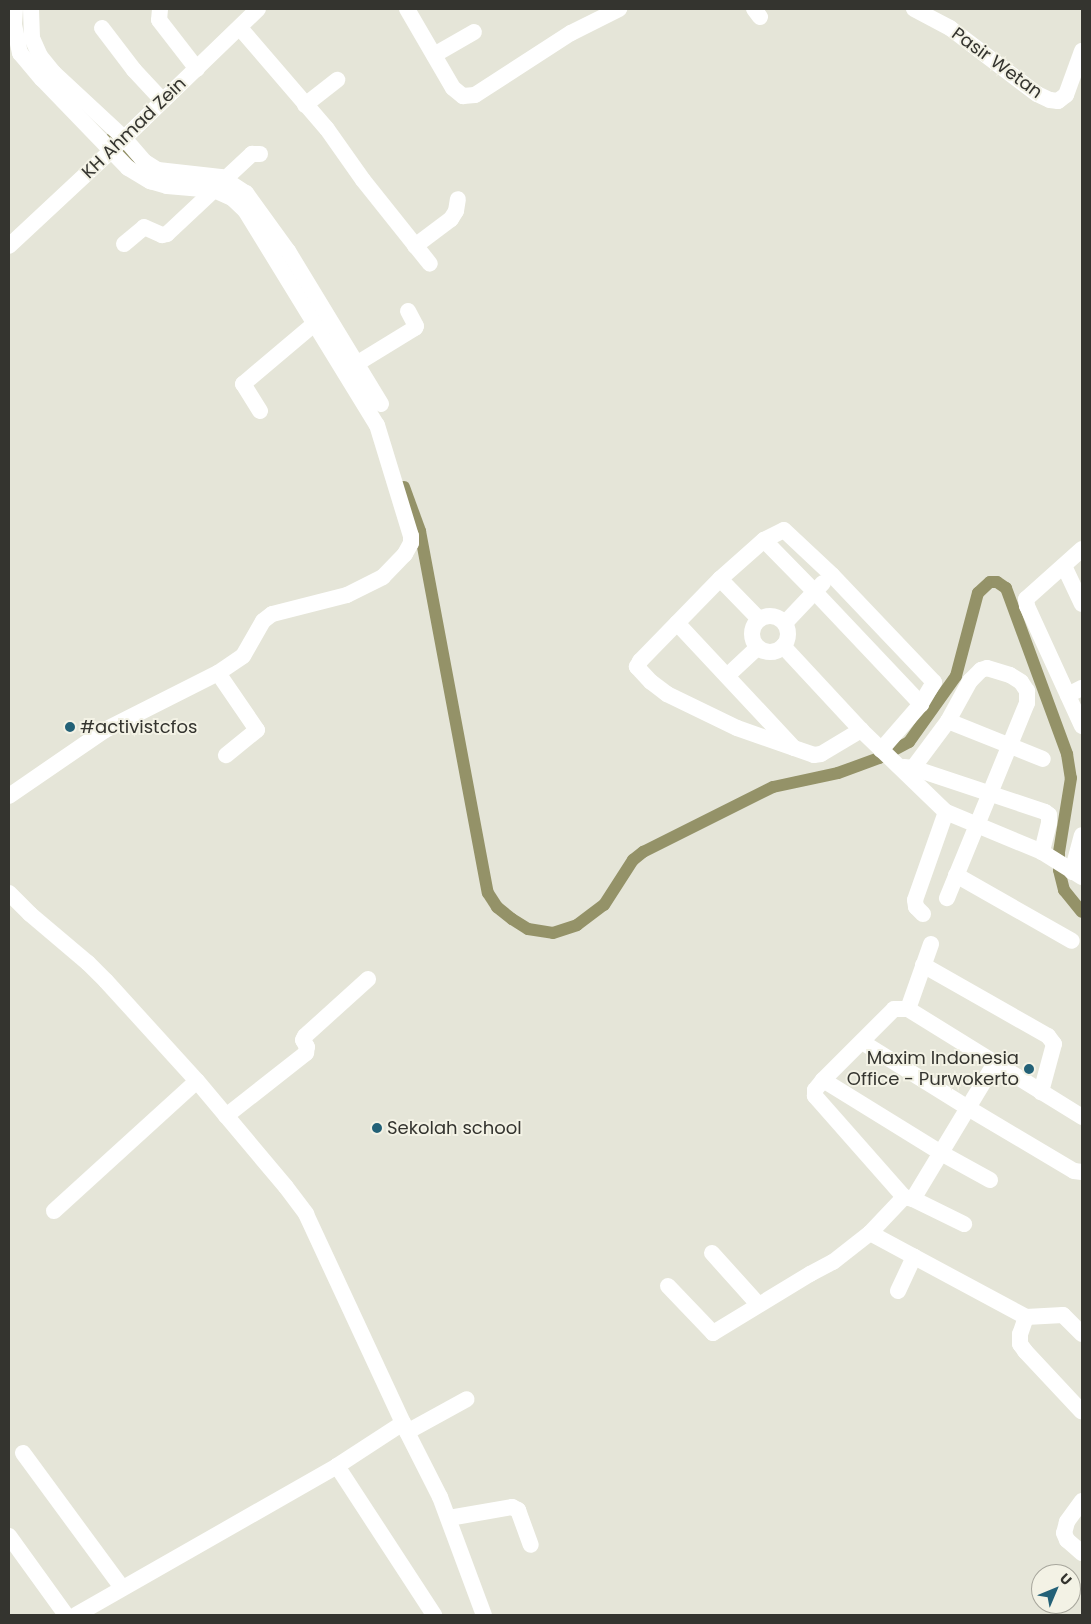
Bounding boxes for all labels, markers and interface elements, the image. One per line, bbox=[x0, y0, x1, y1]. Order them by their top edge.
street label: Pasir Wetan bbox=[947, 23, 1047, 103]
street label: KH Ahmad Zein bbox=[78, 73, 190, 183]
place label: #activistcfos bbox=[80, 716, 197, 738]
marker: #activistcfos bbox=[64, 721, 76, 733]
place label: Maxim Indonesia Office - Purwokerto bbox=[847, 1048, 1019, 1090]
marker: Maxim Indonesia Office - Purwokerto bbox=[1023, 1063, 1035, 1075]
place label: Sekolah school bbox=[387, 1117, 522, 1139]
marker: Sekolah school bbox=[371, 1122, 383, 1134]
north arrow bbox=[1031, 1564, 1081, 1614]
text: U bbox=[1055, 1569, 1076, 1590]

